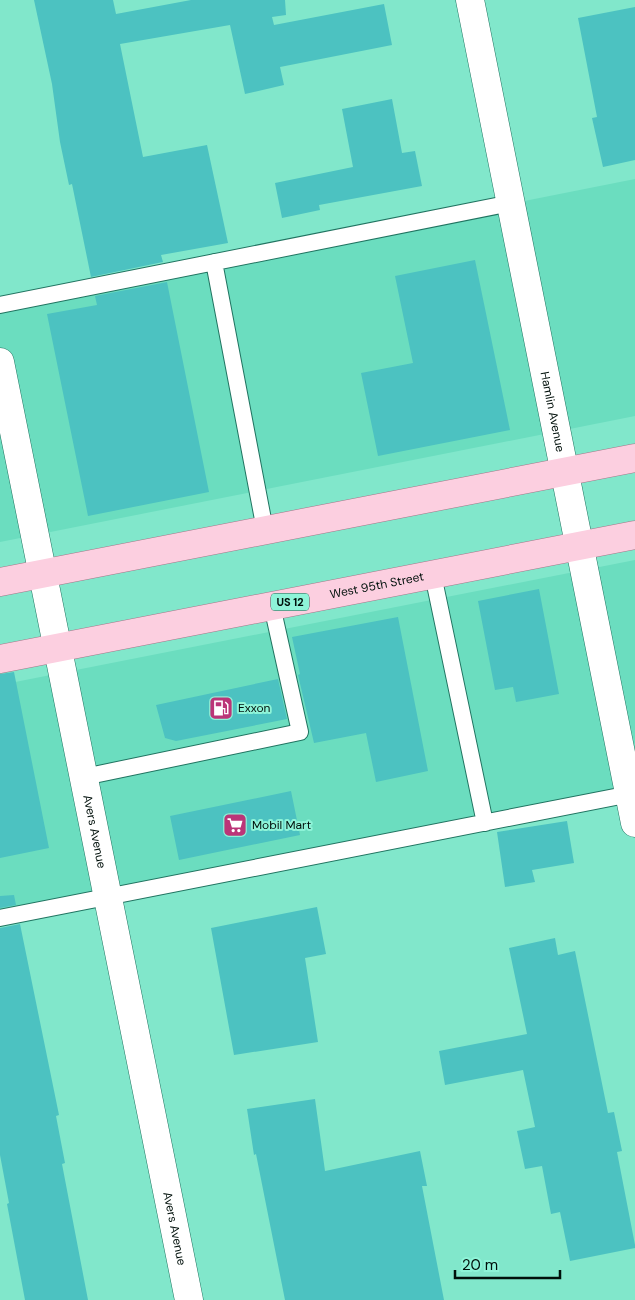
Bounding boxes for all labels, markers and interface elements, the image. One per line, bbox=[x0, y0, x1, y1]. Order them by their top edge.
street label: Hamlin Avenue bbox=[537, 370, 568, 454]
street label: West 95th Street bbox=[329, 568, 425, 602]
road number: US 12 bbox=[271, 594, 309, 610]
fuel station icon: Exxon bbox=[208, 695, 234, 721]
place label: Exxon bbox=[238, 700, 271, 716]
street label: Avers Avenue bbox=[79, 793, 110, 870]
supermarket icon: Mobil Mart bbox=[222, 812, 248, 838]
place label: Mobil Mart bbox=[252, 817, 312, 833]
street label: Avers Avenue bbox=[159, 1190, 190, 1267]
scale bar bbox=[455, 1248, 560, 1280]
text: 20 m bbox=[462, 1255, 498, 1275]

